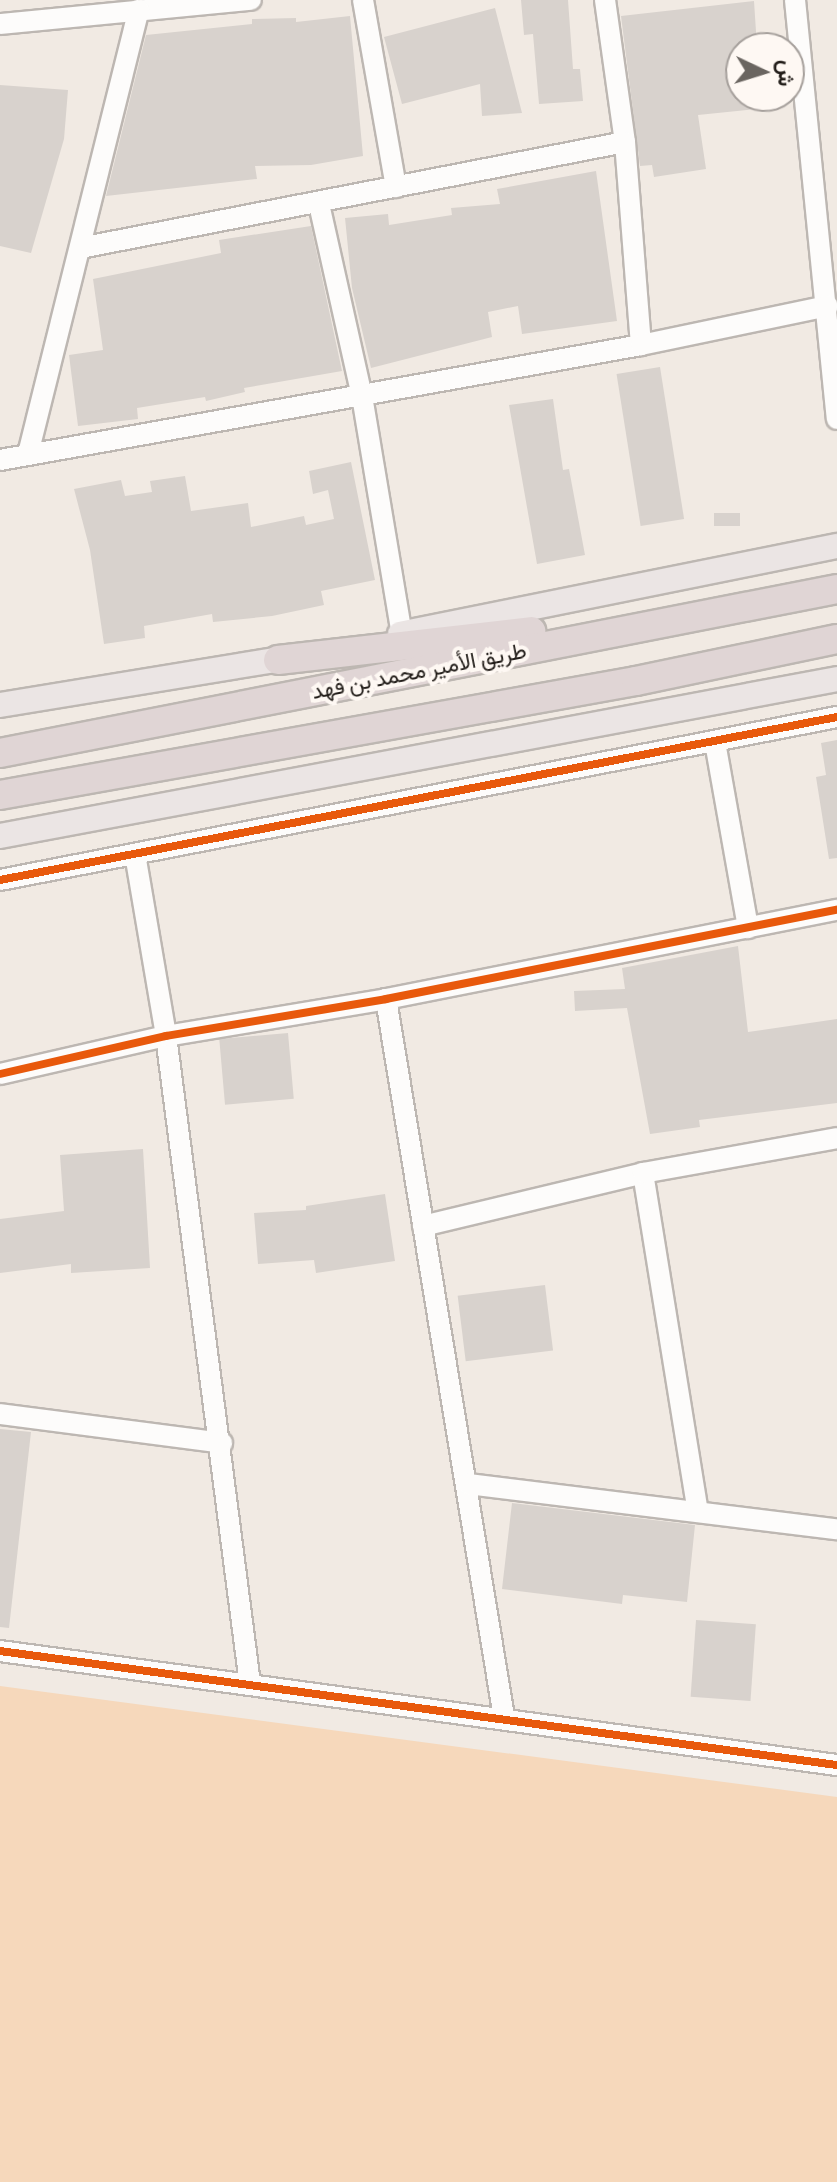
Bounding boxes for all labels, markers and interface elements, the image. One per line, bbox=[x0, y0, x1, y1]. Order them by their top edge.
north arrow bbox=[725, 32, 805, 112]
text: ش bbox=[772, 59, 802, 88]
street label: طريق الأمير محمد بن فهد bbox=[310, 637, 528, 705]

